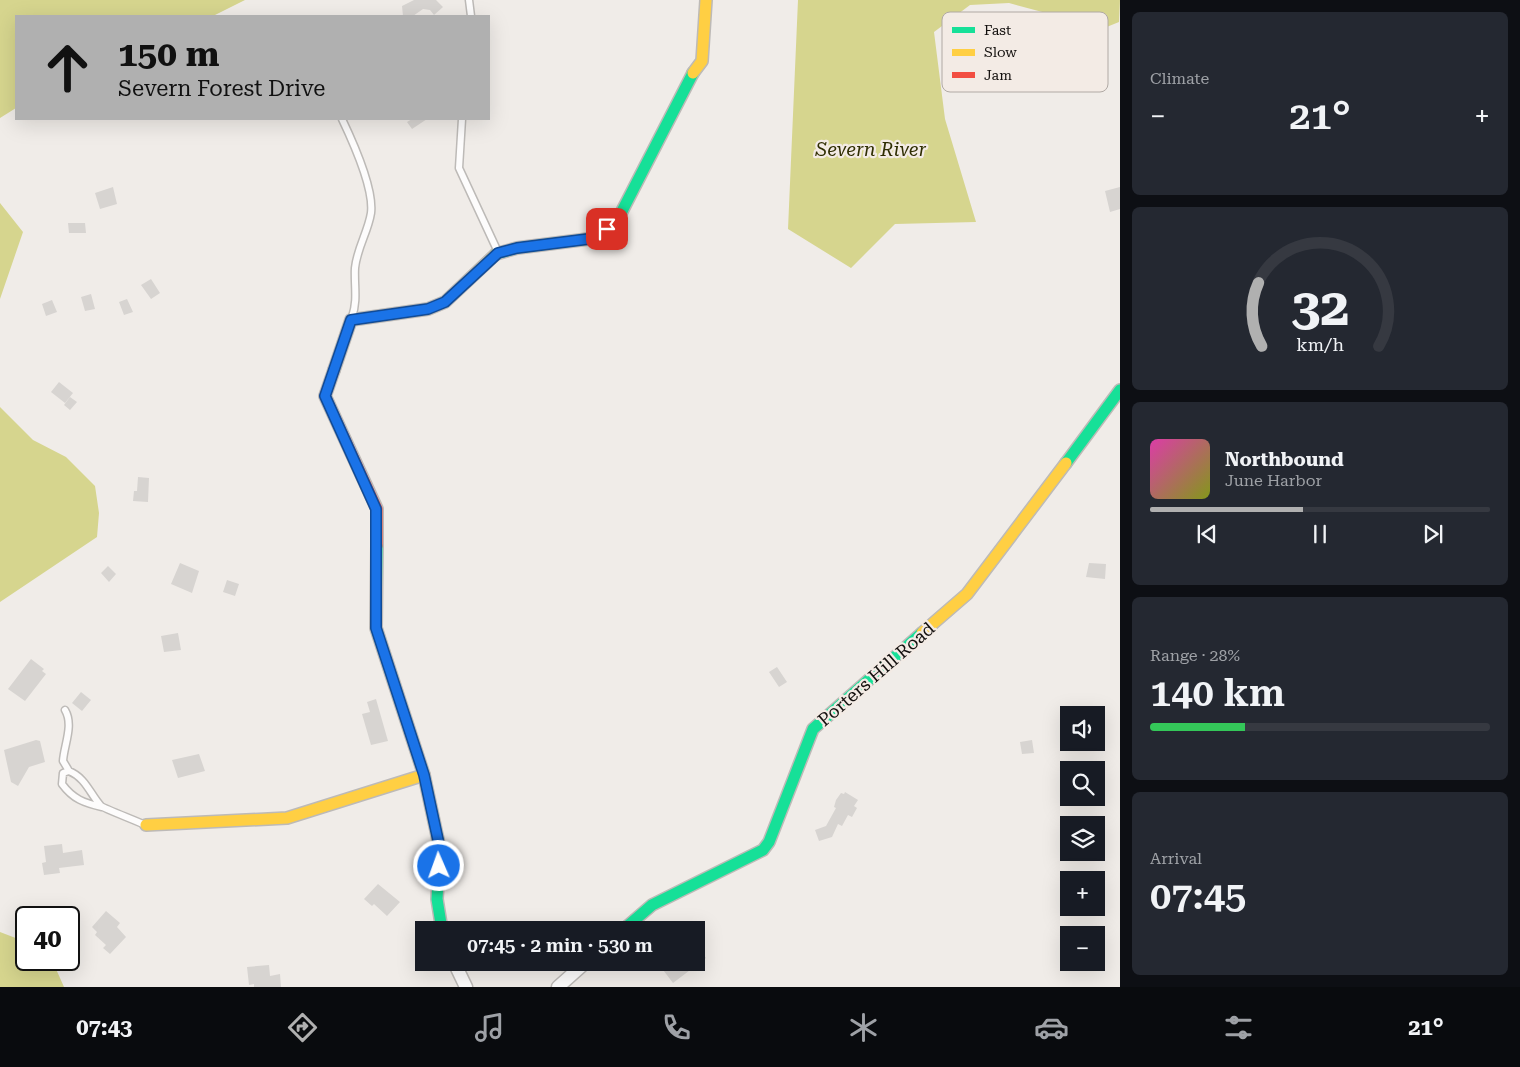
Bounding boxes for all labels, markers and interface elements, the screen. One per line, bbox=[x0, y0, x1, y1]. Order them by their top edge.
legend bbox=[942, 12, 1108, 92]
text: Fast bbox=[984, 22, 1011, 38]
text: 150 m bbox=[118, 34, 219, 75]
icon: ahead bbox=[35, 35, 100, 100]
text: Slow bbox=[984, 44, 1017, 60]
text: Jam bbox=[984, 67, 1012, 83]
text: Climate bbox=[1150, 69, 1209, 88]
text: Severn Forest Drive bbox=[118, 76, 325, 101]
text: 21° bbox=[1289, 94, 1351, 138]
text: − bbox=[1150, 100, 1166, 133]
text: + bbox=[1474, 100, 1490, 133]
water label: Severn River bbox=[815, 138, 926, 161]
pin bbox=[586, 208, 628, 250]
icon: arrive bbox=[593, 215, 621, 243]
text: 32 bbox=[1291, 277, 1349, 338]
text: km/h bbox=[1296, 334, 1344, 355]
text: Northbound bbox=[1225, 448, 1344, 471]
text: June Harbor bbox=[1225, 471, 1322, 490]
icon: previous bbox=[1193, 520, 1221, 548]
icon: pause bbox=[1306, 520, 1334, 548]
icon: next bbox=[1419, 520, 1447, 548]
street label: Porters Hill Road bbox=[813, 617, 939, 730]
text: Range · 28% bbox=[1150, 646, 1240, 665]
text: 140 km bbox=[1150, 671, 1285, 715]
map controls bbox=[1060, 706, 1105, 971]
button: sound bbox=[1060, 706, 1105, 751]
button: search bbox=[1060, 761, 1105, 806]
button: layers bbox=[1060, 816, 1105, 861]
position arrow bbox=[412, 839, 464, 891]
text: Arrival bbox=[1150, 849, 1202, 868]
button: + bbox=[1060, 871, 1105, 916]
text: 07:45 bbox=[1150, 874, 1246, 918]
speed limit sign: 40 bbox=[15, 906, 80, 971]
button: − bbox=[1060, 926, 1105, 971]
text: 07:45 · 2 min · 530 m bbox=[467, 934, 653, 957]
icon: directions bbox=[285, 1010, 320, 1045]
icon: music bbox=[472, 1010, 507, 1045]
icon: phone bbox=[659, 1010, 694, 1045]
icon: climate bbox=[846, 1010, 881, 1045]
icon: car bbox=[1034, 1010, 1069, 1045]
icon: filters bbox=[1221, 1010, 1256, 1045]
text: 07:43 bbox=[76, 1015, 132, 1040]
text: 21° bbox=[1408, 1015, 1444, 1040]

